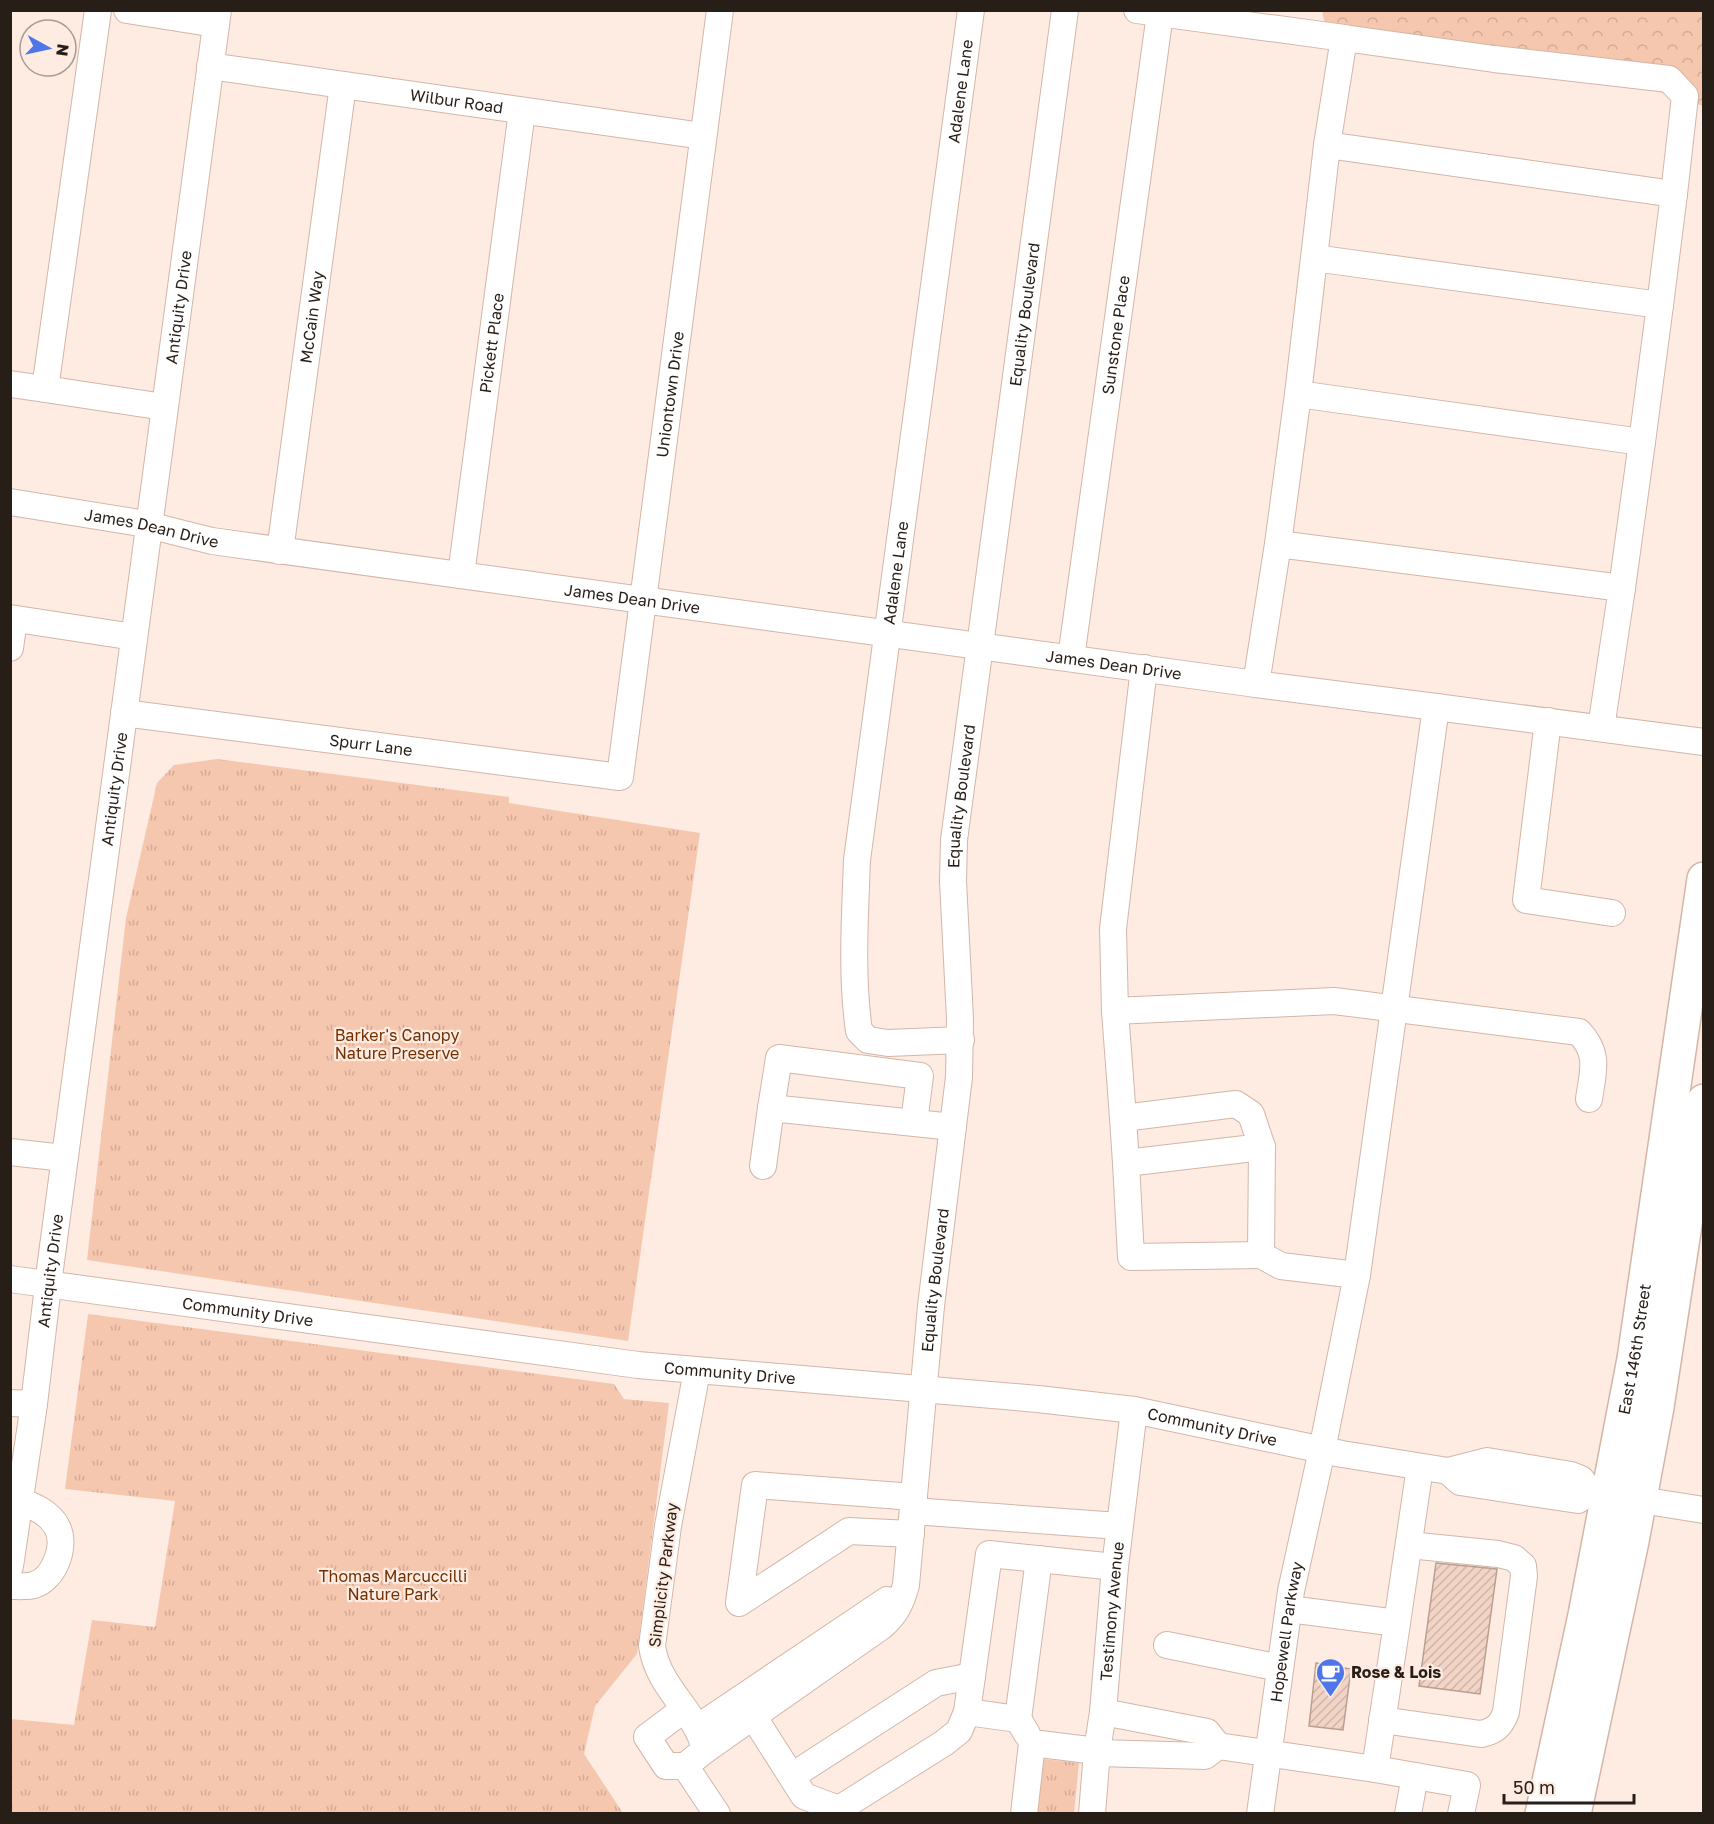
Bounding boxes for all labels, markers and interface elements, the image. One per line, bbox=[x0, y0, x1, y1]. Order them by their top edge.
north arrow bbox=[18, 18, 78, 78]
street label: Adalene Lane bbox=[943, 38, 977, 144]
text: N bbox=[52, 43, 74, 58]
street label: Wilbur Road bbox=[409, 85, 504, 117]
street label: Equality Boulevard bbox=[1005, 241, 1044, 388]
street label: Antiquity Drive bbox=[161, 249, 196, 365]
street label: McCain Way bbox=[295, 270, 328, 365]
street label: Sunstone Place bbox=[1098, 274, 1134, 396]
street label: Pickett Place bbox=[475, 292, 508, 394]
street label: Uniontown Drive bbox=[652, 330, 688, 459]
street label: James Dean Drive bbox=[83, 504, 220, 552]
street label: Adalene Lane bbox=[879, 520, 912, 626]
street label: James Dean Drive bbox=[563, 579, 701, 618]
street label: James Dean Drive bbox=[1044, 645, 1183, 684]
street label: Equality Boulevard bbox=[943, 723, 979, 868]
street label: Spurr Lane bbox=[328, 730, 414, 760]
street label: Antiquity Drive bbox=[97, 731, 132, 847]
park label: Barker's Canopy Nature Preserve bbox=[335, 1025, 459, 1063]
street label: Equality Boulevard bbox=[917, 1207, 953, 1353]
street label: Antiquity Drive bbox=[33, 1213, 67, 1329]
street label: East 146th Street bbox=[1614, 1282, 1655, 1416]
street label: Community Drive bbox=[181, 1293, 315, 1330]
street label: Community Drive bbox=[663, 1357, 796, 1388]
street label: Community Drive bbox=[1146, 1403, 1279, 1450]
street label: Simplicity Parkway bbox=[644, 1501, 682, 1649]
street label: Testimony Avenue bbox=[1096, 1540, 1128, 1681]
street label: Hopewell Parkway bbox=[1266, 1560, 1307, 1704]
park label: Thomas Marcuccilli Nature Park bbox=[319, 1566, 467, 1604]
cafe icon: Rose & Lois bbox=[1314, 1656, 1346, 1698]
place label: Rose & Lois bbox=[1351, 1662, 1441, 1682]
scale bar bbox=[1504, 1767, 1634, 1805]
text: 50 m bbox=[1513, 1776, 1555, 1798]

